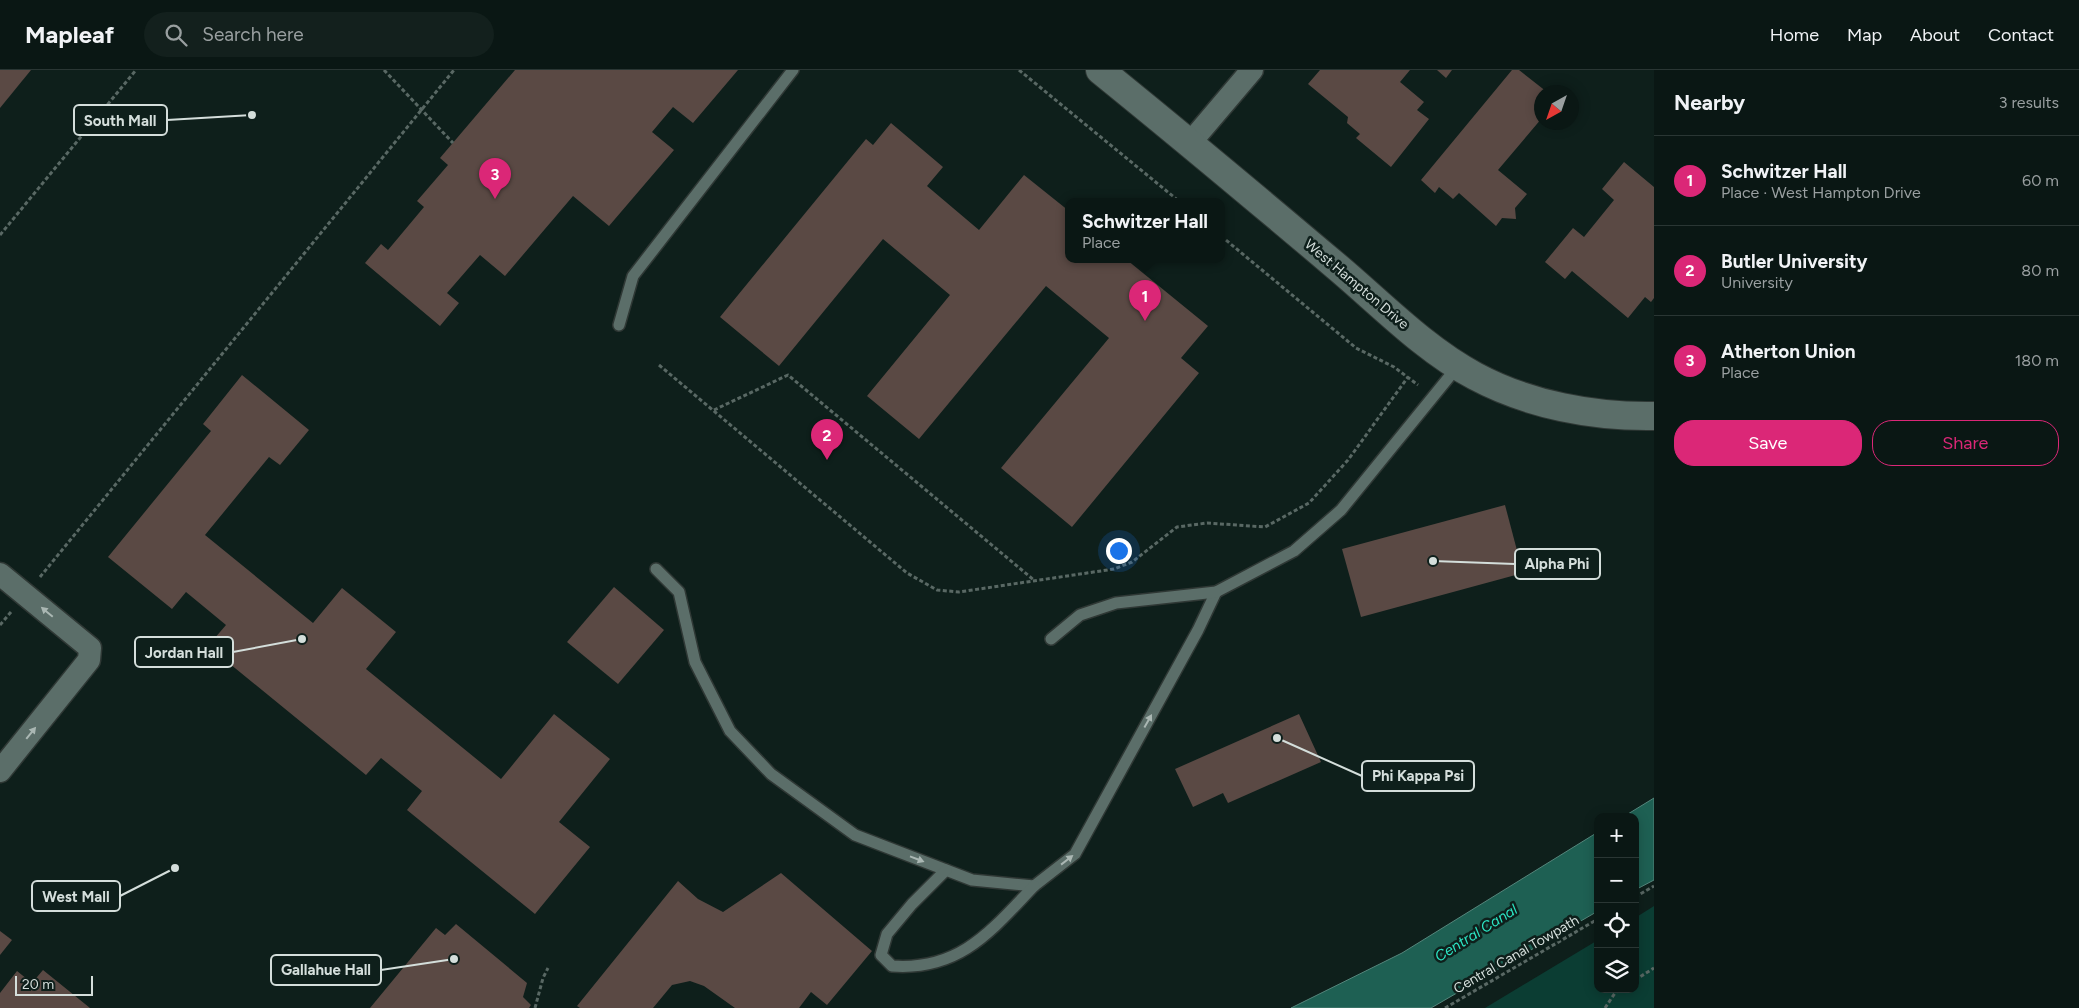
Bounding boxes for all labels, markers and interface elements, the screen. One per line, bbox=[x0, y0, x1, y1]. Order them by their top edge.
search box bbox=[144, 12, 494, 57]
text: Mapleaf bbox=[25, 20, 114, 49]
icon: search bbox=[162, 21, 190, 49]
text: Search here bbox=[202, 23, 304, 46]
text: Home bbox=[1770, 24, 1819, 46]
text: Map bbox=[1847, 24, 1882, 46]
text: About bbox=[1910, 24, 1960, 46]
text: Contact bbox=[1988, 24, 2054, 46]
north arrow bbox=[1534, 85, 1579, 130]
text: Nearby bbox=[1674, 90, 1745, 115]
text: 3 results bbox=[1999, 93, 2059, 112]
callout: South Mall bbox=[74, 105, 167, 135]
text: South Mall bbox=[84, 112, 156, 130]
pin: 3 bbox=[479, 158, 511, 199]
text: Schwitzer Hall bbox=[1721, 160, 1847, 183]
text: 1 bbox=[1687, 171, 1693, 190]
text: 60 m bbox=[2022, 171, 2059, 190]
text: Place · West Hampton Drive bbox=[1721, 183, 1921, 202]
popup bbox=[1065, 198, 1225, 263]
text: Schwitzer Hall bbox=[1082, 210, 1208, 233]
text: Place bbox=[1082, 233, 1120, 252]
street label: West Hampton Drive bbox=[1301, 236, 1412, 333]
text: Butler University bbox=[1721, 250, 1868, 273]
text: 2 bbox=[1685, 261, 1695, 280]
text: 80 m bbox=[2021, 261, 2059, 280]
text: University bbox=[1721, 273, 1793, 292]
pin: 1 bbox=[1129, 280, 1161, 321]
text: Atherton Union bbox=[1721, 340, 1856, 363]
text: 3 bbox=[1686, 351, 1694, 370]
text: 180 m bbox=[2015, 351, 2059, 370]
text: Place bbox=[1721, 363, 1759, 382]
pin: 2 bbox=[811, 419, 843, 460]
button: Save bbox=[1674, 420, 1862, 466]
button: Share bbox=[1872, 420, 2059, 466]
your location bbox=[1106, 538, 1132, 564]
callout: Alpha Phi bbox=[1515, 549, 1600, 579]
text: Alpha Phi bbox=[1524, 555, 1590, 573]
one-way arrow bbox=[41, 606, 53, 618]
callout: Jordan Hall bbox=[135, 637, 233, 667]
text: Jordan Hall bbox=[145, 644, 223, 662]
one-way arrow bbox=[1144, 714, 1153, 727]
one-way arrow bbox=[25, 727, 36, 740]
callout: Phi Kappa Psi bbox=[1362, 761, 1474, 791]
text: Phi Kappa Psi bbox=[1372, 767, 1464, 785]
map controls bbox=[1594, 813, 1639, 993]
button: + bbox=[1594, 813, 1639, 858]
one-way arrow bbox=[910, 855, 925, 863]
one-way arrow bbox=[1060, 855, 1073, 866]
button: − bbox=[1594, 858, 1639, 903]
callout: West Mall bbox=[32, 881, 120, 911]
text: West Mall bbox=[42, 888, 110, 906]
water label: Central Canal bbox=[1431, 900, 1521, 966]
button: locate bbox=[1594, 903, 1639, 948]
street label: Central Canal Towpath bbox=[1450, 911, 1582, 997]
button: layers bbox=[1594, 948, 1639, 993]
callout: Gallahue Hall bbox=[271, 955, 381, 985]
text: Gallahue Hall bbox=[281, 961, 371, 979]
scale bar bbox=[15, 973, 92, 996]
text: 20 m bbox=[22, 976, 54, 993]

